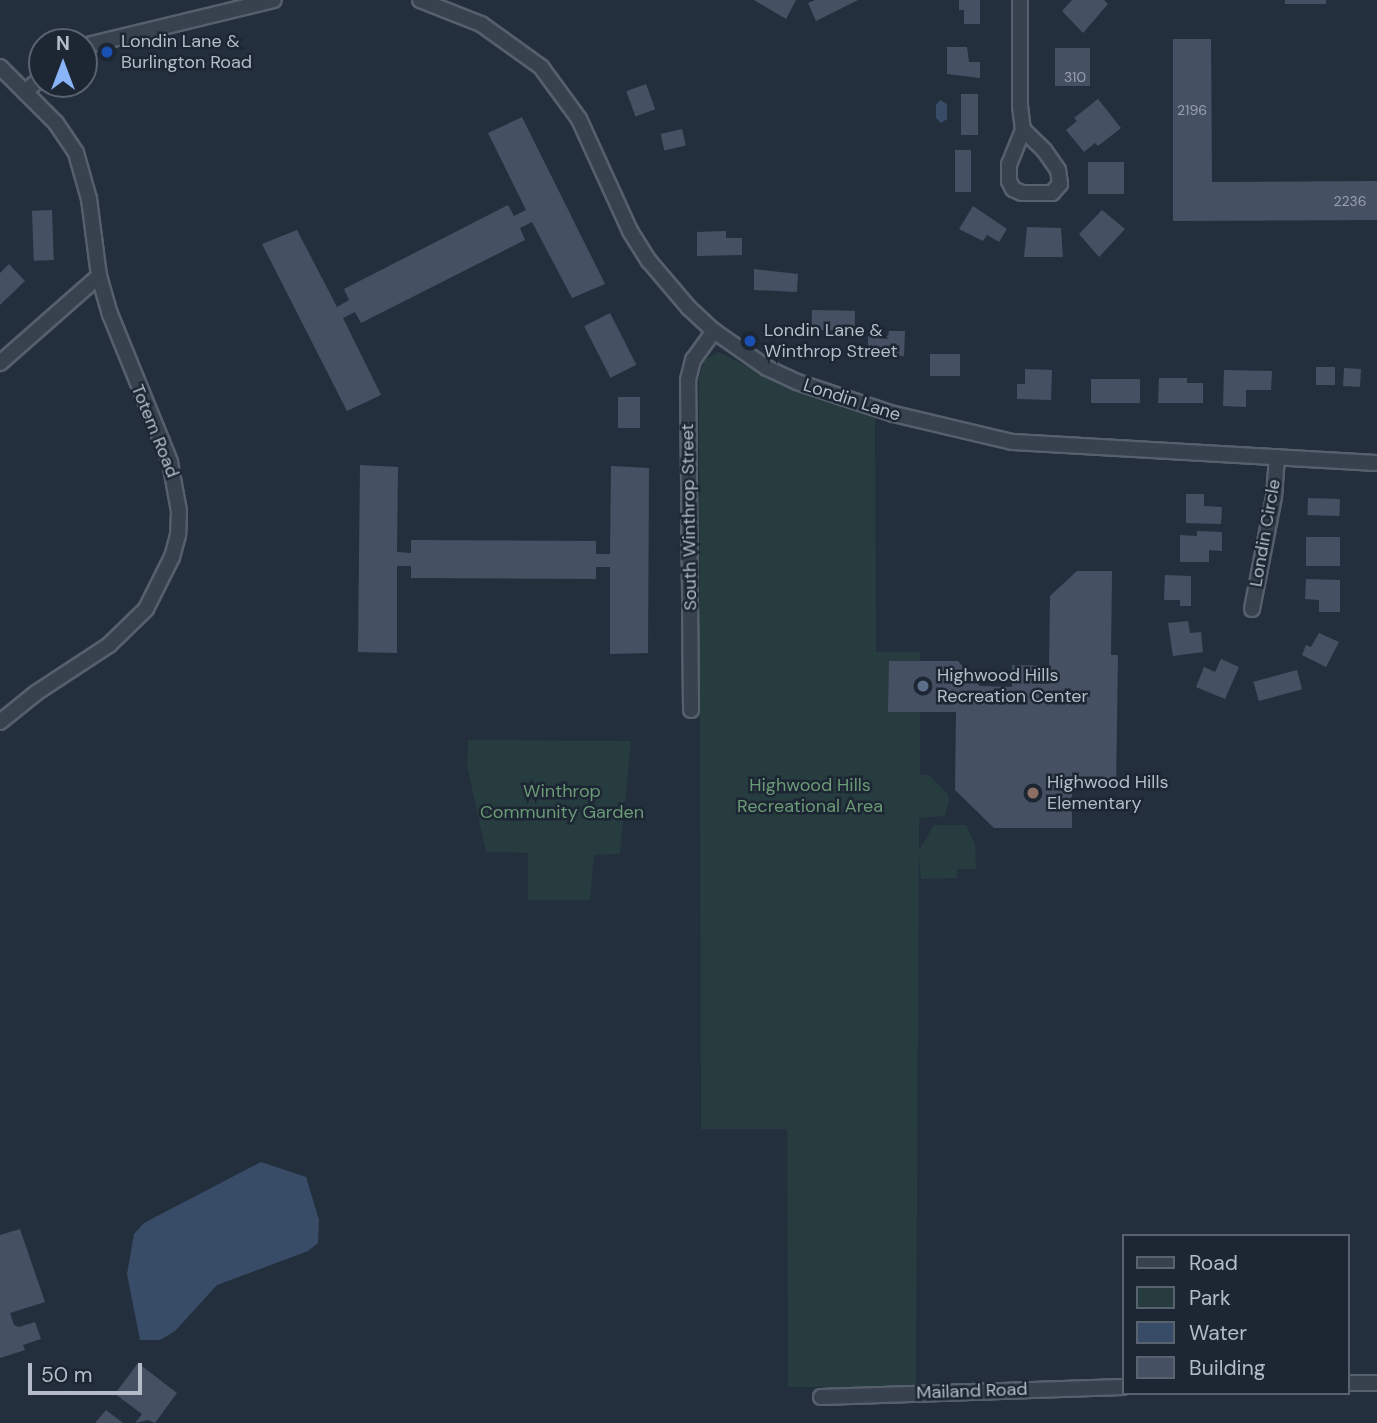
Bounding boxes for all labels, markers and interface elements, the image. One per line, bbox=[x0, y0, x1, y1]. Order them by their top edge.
north arrow bbox=[28, 28, 98, 98]
text: N bbox=[56, 31, 70, 56]
place label: Londin Lane & Burlington Road bbox=[121, 31, 252, 74]
marker: Londin Lane & Burlington Road bbox=[99, 44, 115, 60]
house number: 310 bbox=[1064, 69, 1086, 85]
house number: 2196 bbox=[1177, 102, 1207, 118]
house number: 2236 bbox=[1333, 193, 1367, 209]
place label: Londin Lane & Winthrop Street bbox=[764, 320, 898, 362]
marker: Londin Lane & Winthrop Street bbox=[742, 333, 758, 349]
street label: Londin Lane bbox=[801, 374, 903, 426]
street label: Totem Road bbox=[127, 381, 183, 481]
street label: South Winthrop Street bbox=[677, 423, 701, 611]
street label: Londin Circle bbox=[1245, 477, 1285, 589]
place label: Highwood Hills Recreation Center bbox=[937, 665, 1088, 708]
marker: Highwood Hills Recreation Center bbox=[915, 678, 931, 694]
place label: Highwood Hills Elementary bbox=[1047, 772, 1168, 814]
park label: Highwood Hills Recreational Area bbox=[737, 775, 883, 818]
park label: Winthrop Community Garden bbox=[480, 781, 644, 824]
marker: Highwood Hills Elementary bbox=[1025, 785, 1041, 801]
legend bbox=[1122, 1234, 1349, 1395]
text: Road bbox=[1189, 1249, 1238, 1277]
text: Park bbox=[1189, 1284, 1230, 1312]
text: Water bbox=[1189, 1319, 1247, 1347]
scale bar bbox=[32, 1350, 145, 1394]
text: Building bbox=[1189, 1354, 1265, 1382]
text: 50 m bbox=[41, 1361, 92, 1389]
street label: Mailand Road bbox=[916, 1378, 1028, 1404]

